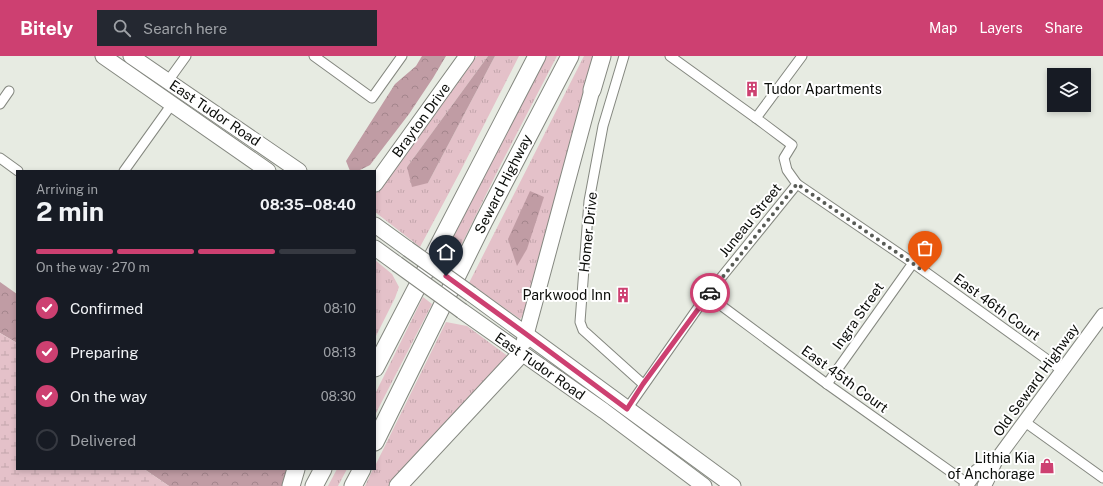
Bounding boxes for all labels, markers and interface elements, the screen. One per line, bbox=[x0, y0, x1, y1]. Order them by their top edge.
search box bbox=[97, 10, 377, 46]
text: Bitely bbox=[20, 17, 73, 39]
icon: search bbox=[111, 17, 133, 39]
text: Search here bbox=[143, 20, 227, 37]
text: Map bbox=[929, 20, 957, 36]
text: Layers bbox=[979, 20, 1023, 36]
text: Share bbox=[1045, 20, 1083, 36]
map controls bbox=[1047, 68, 1091, 112]
button: layers bbox=[1047, 68, 1091, 112]
street label: East Tudor Road bbox=[167, 77, 263, 149]
street label: Brayton Drive bbox=[389, 80, 453, 160]
building icon: Tudor Apartments bbox=[743, 80, 761, 98]
place label: Tudor Apartments bbox=[764, 81, 882, 97]
street label: Seward Highway bbox=[471, 131, 535, 236]
street label: Juneau Street bbox=[716, 180, 784, 260]
text: Arriving in bbox=[36, 182, 98, 197]
street label: Homer Drive bbox=[576, 191, 600, 273]
text: 2 min bbox=[36, 196, 104, 227]
text: 08:35–08:40 bbox=[260, 196, 356, 213]
pin bbox=[908, 231, 942, 272]
pin bbox=[429, 235, 463, 276]
icon: bag bbox=[914, 237, 936, 259]
icon: home bbox=[435, 241, 457, 263]
text: On the way · 270 m bbox=[36, 260, 150, 275]
street label: East 46th Court bbox=[951, 270, 1043, 344]
courier bbox=[690, 273, 730, 313]
street label: Ingra Street bbox=[829, 279, 887, 353]
icon: car bbox=[699, 282, 721, 304]
building icon: Parkwood Inn bbox=[614, 286, 632, 304]
place label: Parkwood Inn bbox=[522, 287, 611, 303]
icon: check bbox=[36, 297, 58, 319]
text: Confirmed bbox=[70, 300, 143, 317]
text: 08:10 bbox=[324, 301, 356, 316]
street label: Old Seward Highway bbox=[990, 320, 1082, 439]
street label: East Tudor Road bbox=[492, 329, 588, 403]
icon: check bbox=[36, 341, 58, 363]
street label: East 45th Court bbox=[799, 342, 891, 416]
text: Preparing bbox=[70, 344, 139, 361]
text: 08:13 bbox=[323, 345, 356, 360]
icon: check bbox=[36, 385, 58, 407]
text: On the way bbox=[70, 388, 147, 405]
text: 08:30 bbox=[321, 389, 356, 404]
text: Delivered bbox=[70, 432, 136, 449]
place label: Lithia Kia of Anchorage bbox=[948, 450, 1035, 482]
shop icon: Lithia Kia of Anchorage bbox=[1038, 457, 1056, 475]

